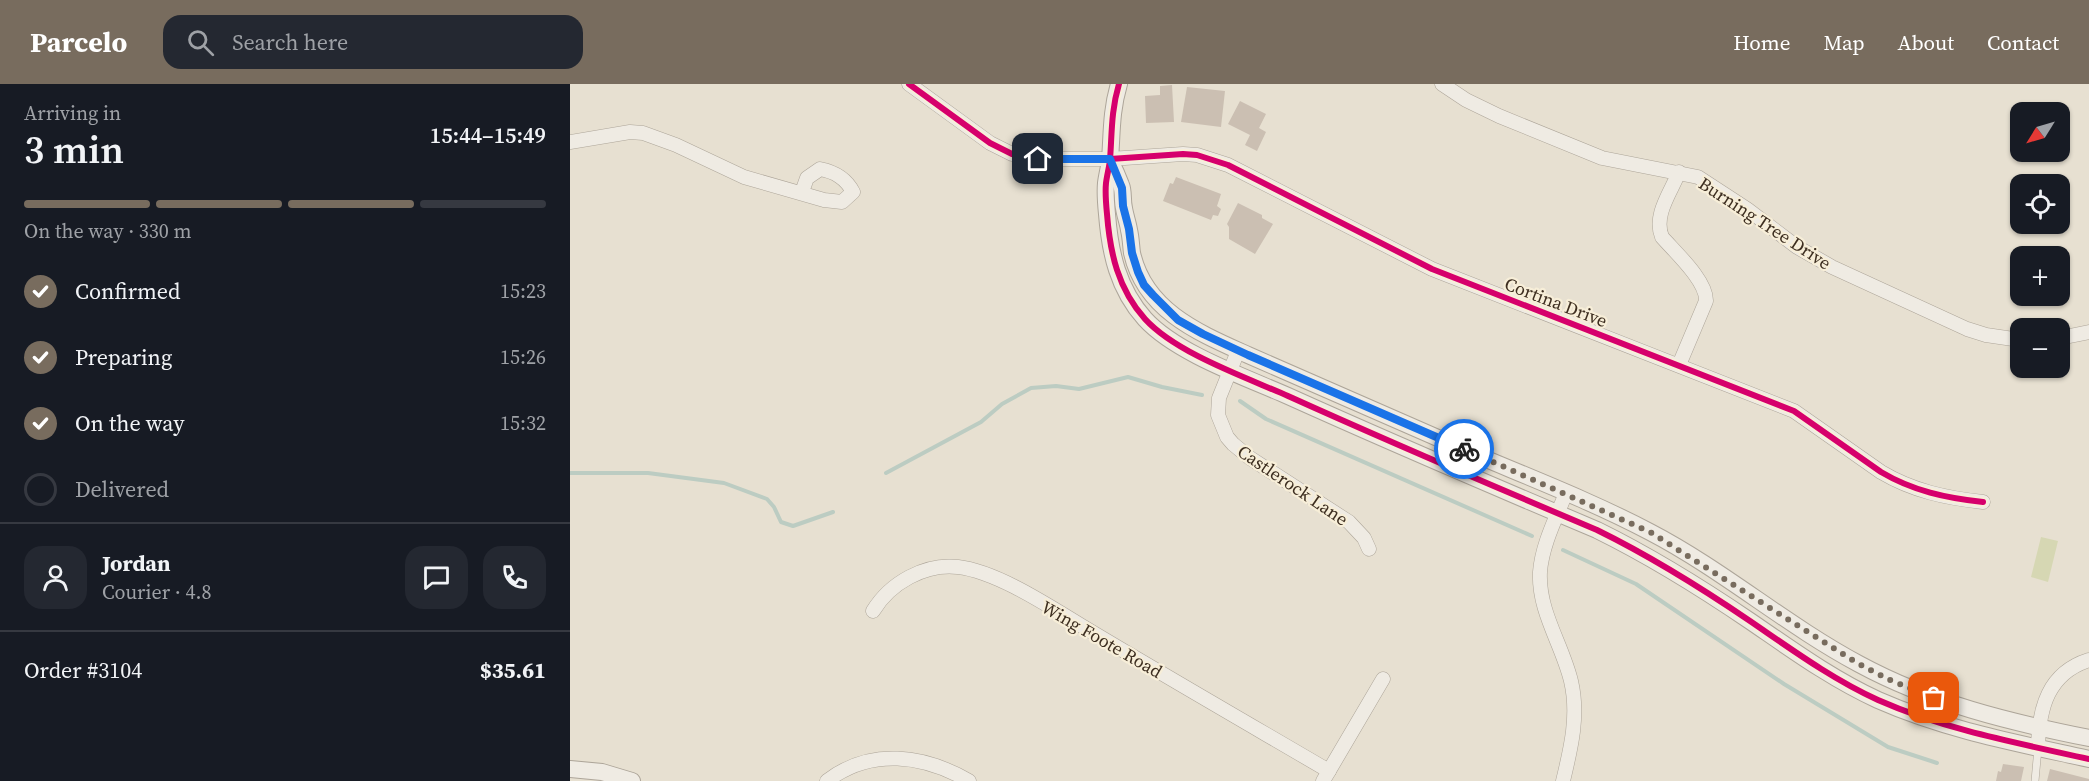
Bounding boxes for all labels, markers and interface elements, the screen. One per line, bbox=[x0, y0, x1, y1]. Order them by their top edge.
search box bbox=[163, 15, 583, 69]
text: Parcelo bbox=[30, 23, 127, 61]
icon: search bbox=[184, 26, 217, 59]
text: Search here bbox=[232, 27, 348, 57]
text: Home bbox=[1733, 28, 1791, 57]
text: Map bbox=[1824, 28, 1865, 57]
text: About bbox=[1898, 28, 1954, 57]
text: Contact bbox=[1987, 28, 2059, 57]
text: Arriving in bbox=[24, 99, 121, 127]
north arrow bbox=[2010, 102, 2070, 162]
map controls bbox=[2010, 102, 2070, 378]
text: 15:44–15:49 bbox=[430, 120, 546, 150]
text: 3 min bbox=[24, 123, 124, 176]
pin bbox=[1012, 133, 1063, 184]
icon: home bbox=[1021, 142, 1054, 175]
street label: Burning Tree Drive bbox=[1694, 171, 1836, 275]
button: locate bbox=[2010, 174, 2070, 234]
text: On the way · 330 m bbox=[24, 217, 191, 245]
button: + bbox=[2010, 246, 2070, 306]
street label: Cortina Drive bbox=[1501, 271, 1611, 333]
icon: check bbox=[24, 275, 57, 308]
text: Confirmed bbox=[75, 276, 180, 306]
text: 15:23 bbox=[500, 277, 546, 305]
button: − bbox=[2010, 318, 2070, 378]
icon: check bbox=[24, 341, 57, 374]
text: Preparing bbox=[75, 342, 172, 372]
text: 15:26 bbox=[500, 343, 546, 371]
icon: check bbox=[24, 407, 57, 440]
text: On the way bbox=[75, 408, 184, 438]
text: 15:32 bbox=[500, 409, 546, 437]
courier bbox=[1434, 419, 1494, 479]
icon: bike bbox=[1448, 433, 1481, 466]
street label: Castlerock Lane bbox=[1233, 439, 1353, 531]
text: Delivered bbox=[75, 474, 169, 504]
button: person bbox=[24, 546, 87, 609]
button: chat bbox=[405, 546, 468, 609]
button: phone bbox=[483, 546, 546, 609]
text: Jordan bbox=[102, 548, 170, 578]
text: Courier · 4.8 bbox=[102, 578, 211, 606]
street label: Wing Foote Road bbox=[1037, 594, 1167, 684]
text: Order #3104 bbox=[24, 655, 142, 685]
text: $35.61 bbox=[480, 655, 546, 685]
pin bbox=[1908, 672, 1959, 723]
icon: bag bbox=[1917, 681, 1950, 714]

